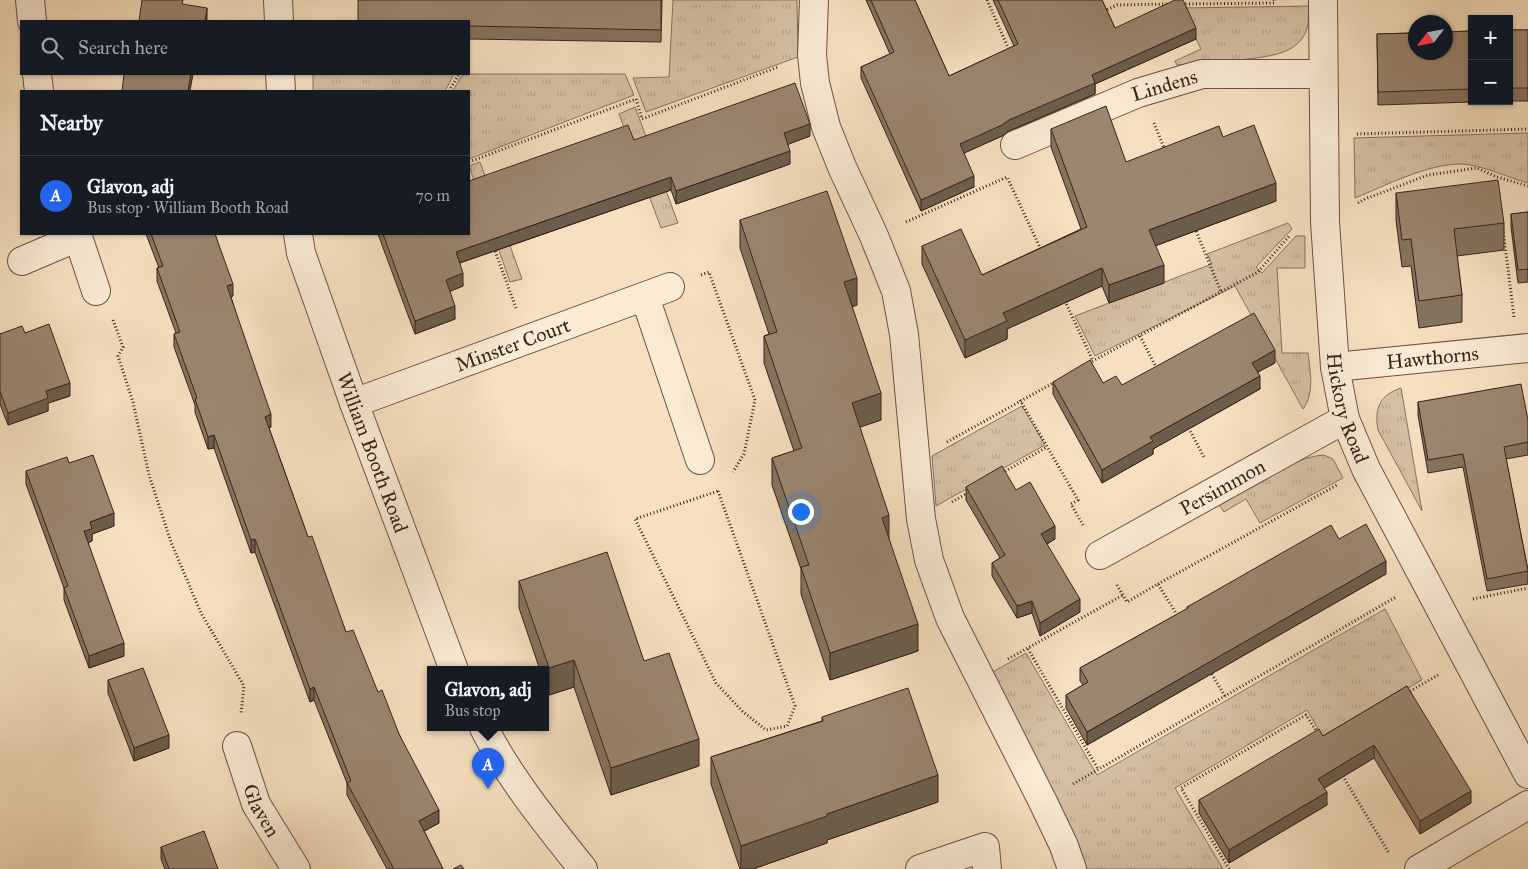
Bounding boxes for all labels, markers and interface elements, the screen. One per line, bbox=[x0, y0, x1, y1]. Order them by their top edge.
north arrow bbox=[1408, 15, 1453, 60]
map controls bbox=[1468, 15, 1513, 105]
button: + bbox=[1468, 15, 1513, 60]
search box bbox=[20, 20, 470, 75]
icon: search bbox=[38, 34, 66, 62]
text: Search here bbox=[78, 36, 168, 59]
button: − bbox=[1468, 60, 1513, 105]
street label: Lindens bbox=[1128, 64, 1200, 106]
text: Nearby bbox=[40, 110, 103, 136]
text: Glavon, adj bbox=[87, 175, 174, 198]
text: A bbox=[51, 186, 61, 205]
text: 70 m bbox=[415, 186, 450, 205]
text: Bus stop · William Booth Road bbox=[87, 198, 289, 217]
street label: Minster Court bbox=[452, 313, 573, 377]
street label: Hawthorns bbox=[1385, 341, 1480, 374]
street label: Hickory Road bbox=[1322, 352, 1374, 467]
street label: William Booth Road bbox=[332, 369, 413, 536]
street label: Persimmon bbox=[1175, 454, 1270, 520]
your location bbox=[788, 499, 814, 525]
popup bbox=[427, 666, 549, 731]
text: Glavon, adj bbox=[444, 678, 532, 701]
text: Bus stop bbox=[444, 701, 501, 720]
pin: A bbox=[472, 748, 504, 789]
street label: Glaven bbox=[238, 781, 285, 841]

